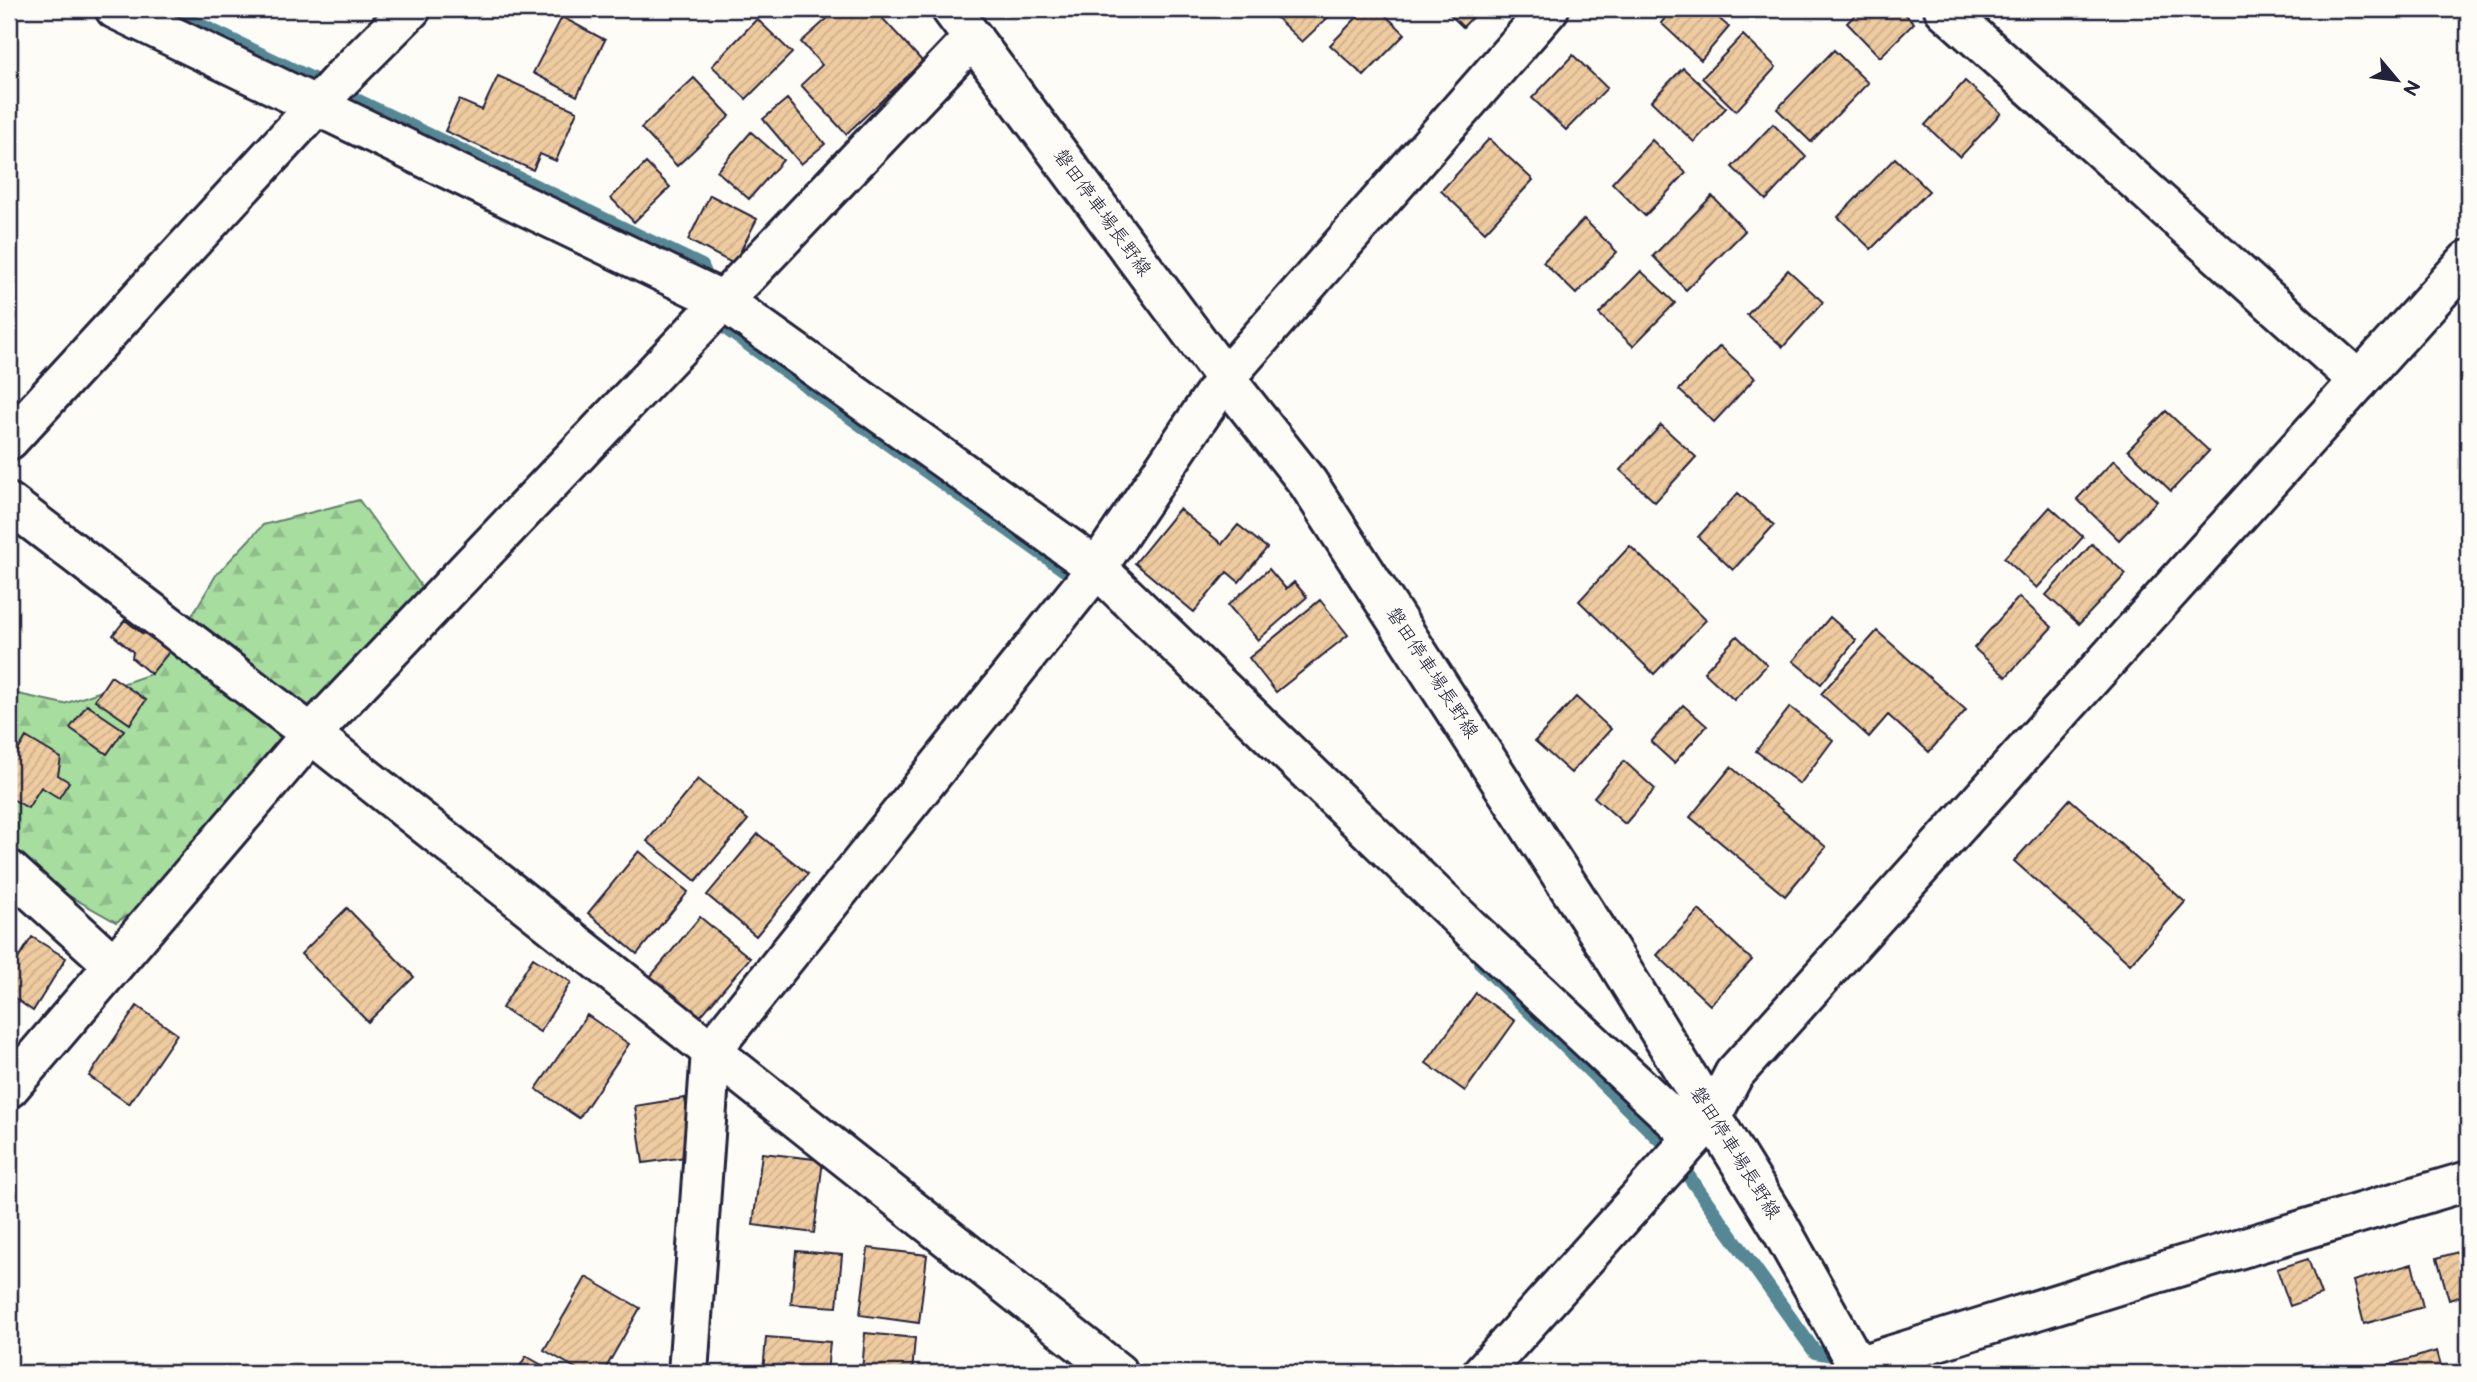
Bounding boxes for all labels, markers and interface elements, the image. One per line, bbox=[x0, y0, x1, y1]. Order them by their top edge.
north arrow bbox=[2362, 46, 2432, 116]
text: N bbox=[2397, 76, 2424, 99]
street label: 磐田停車場長野線 bbox=[1048, 145, 1156, 281]
street label: 磐田停車場長野線 bbox=[1381, 603, 1483, 743]
street label: 磐田停車場長野線 bbox=[1685, 1082, 1785, 1224]

